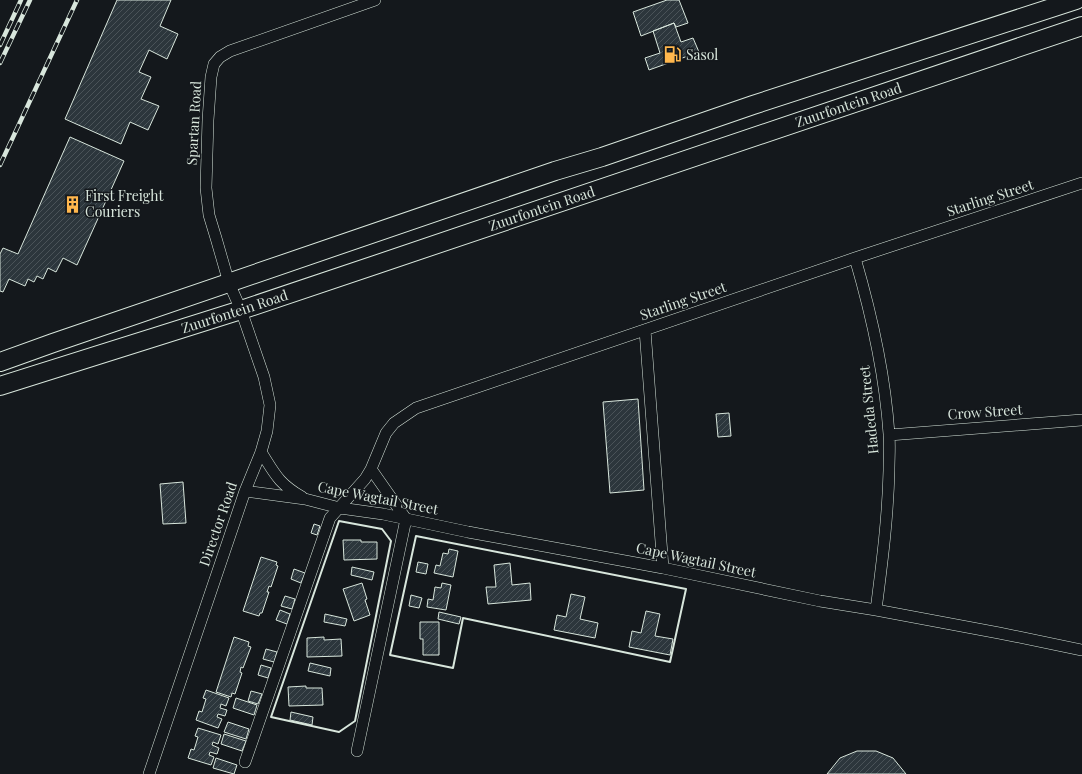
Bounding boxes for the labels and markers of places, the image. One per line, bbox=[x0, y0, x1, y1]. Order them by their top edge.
fuel station icon: Sasol bbox=[663, 45, 683, 65]
place label: Sasol bbox=[686, 45, 718, 64]
place label: First Freight Couriers bbox=[85, 186, 164, 221]
building icon: First Freight Couriers bbox=[62, 194, 82, 214]

